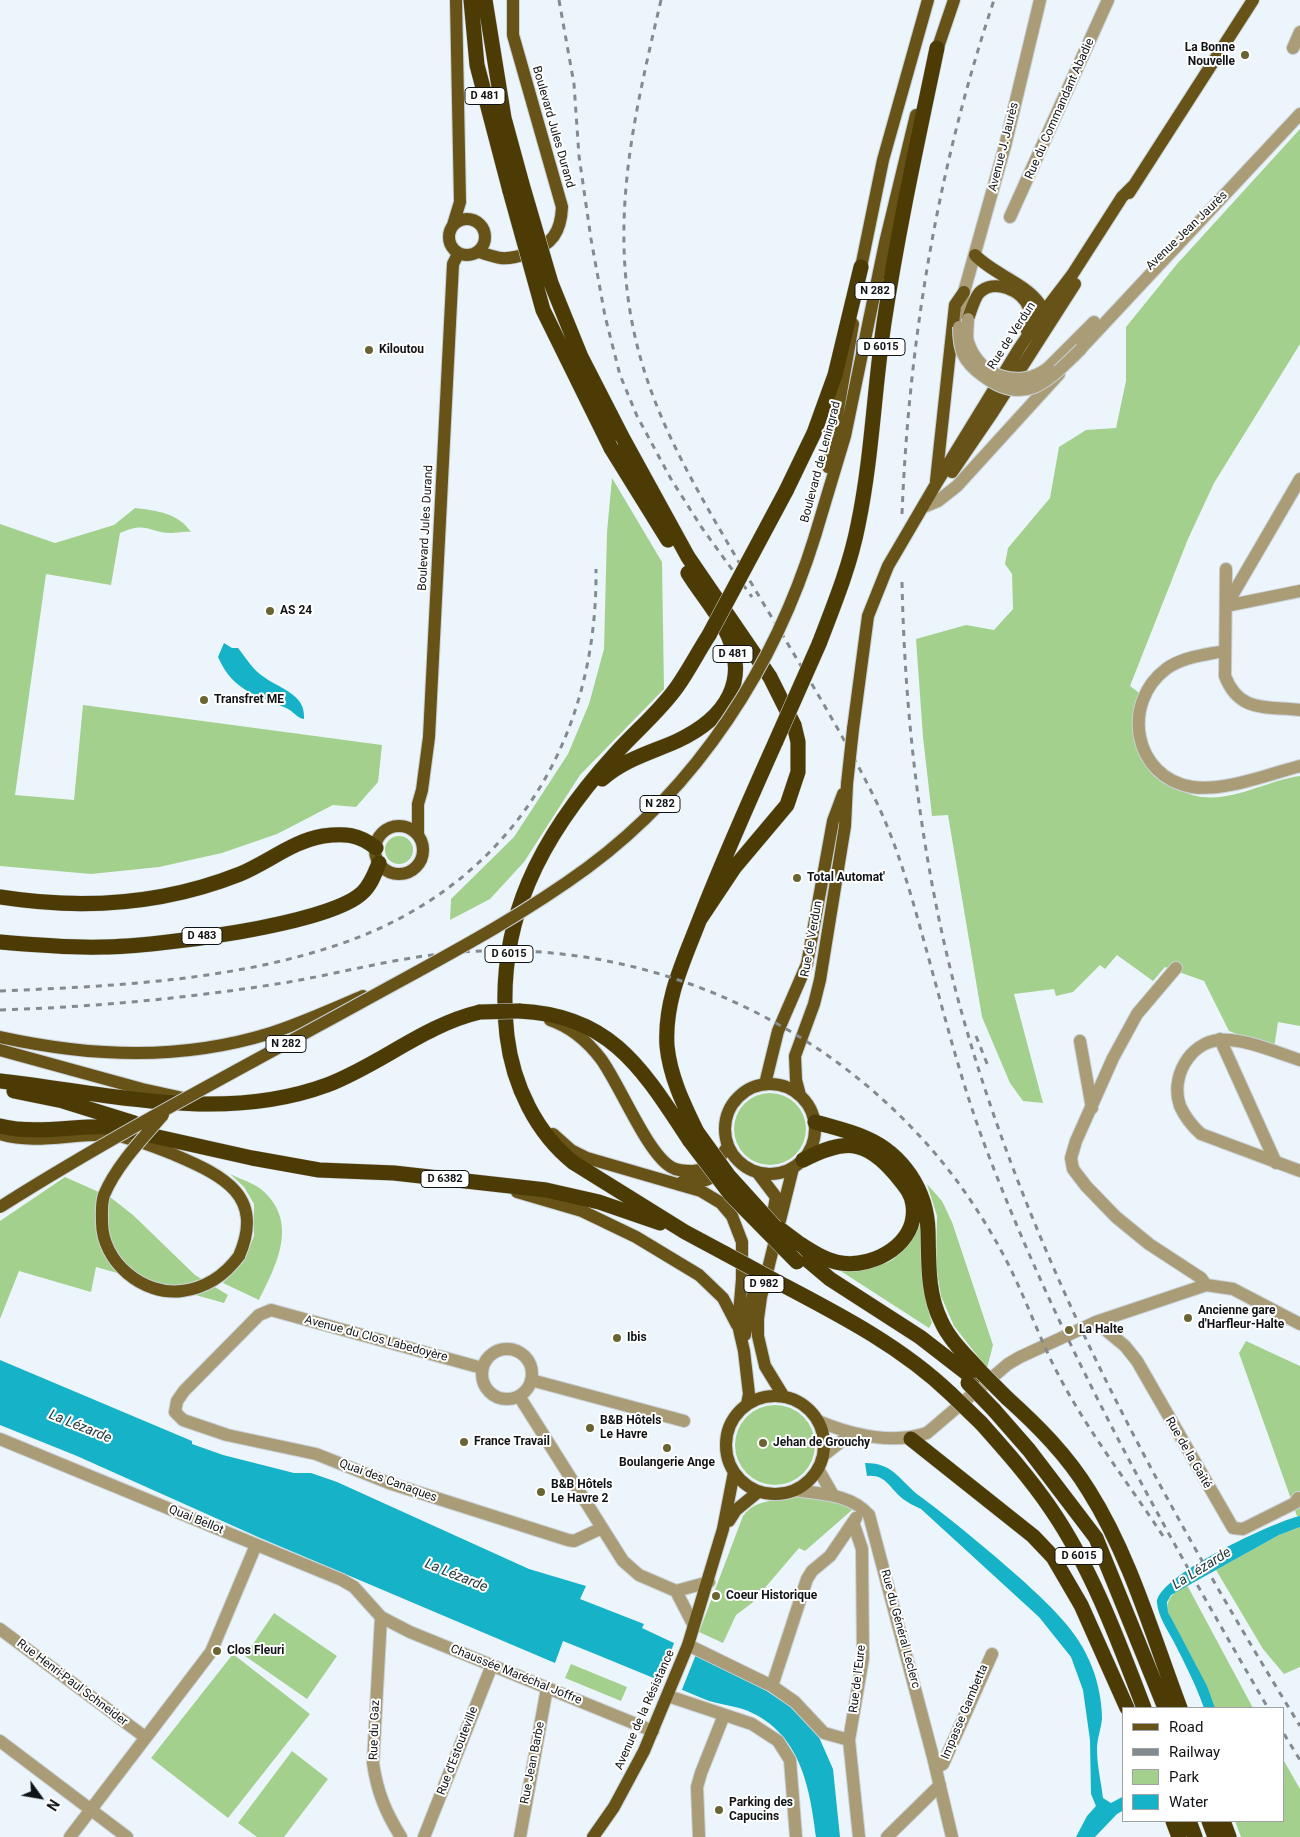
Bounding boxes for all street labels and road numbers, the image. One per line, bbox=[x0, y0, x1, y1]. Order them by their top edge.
street label: Rue du Commandant Abadie bbox=[1022, 36, 1098, 182]
street label: Boulevard Jules Durand bbox=[529, 64, 577, 190]
road number: D 481 bbox=[465, 88, 505, 104]
street label: Avenue J. Jaurès bbox=[986, 101, 1022, 193]
street label: Avenue Jean Jaurès bbox=[1143, 188, 1231, 274]
road number: N 282 bbox=[855, 282, 895, 300]
street label: Rue de Verdun bbox=[985, 300, 1039, 372]
road number: D 6015 bbox=[857, 338, 905, 356]
street label: Boulevard de Leningrad bbox=[798, 400, 844, 524]
street label: Boulevard Jules Durand bbox=[416, 465, 436, 591]
road number: D 481 bbox=[713, 646, 753, 662]
road number: N 282 bbox=[640, 796, 680, 812]
street label: Rue de Verdun bbox=[798, 900, 826, 978]
road number: D 483 bbox=[182, 928, 222, 944]
road number: D 6015 bbox=[485, 946, 533, 962]
road number: N 282 bbox=[266, 1036, 306, 1052]
road number: D 6382 bbox=[421, 1170, 469, 1188]
road number: D 982 bbox=[744, 1276, 784, 1292]
street label: Avenue du Clos Labedoyère bbox=[303, 1313, 449, 1365]
street label: Rue de la Gaité bbox=[1162, 1415, 1214, 1491]
street label: Quai des Canaques bbox=[337, 1457, 439, 1505]
street label: Quai Bellot bbox=[167, 1503, 225, 1537]
road number: D 6015 bbox=[1055, 1548, 1103, 1564]
street label: Rue du Général Leclerc bbox=[877, 1568, 923, 1690]
street label: Rue Henri-Paul Schneider bbox=[14, 1637, 130, 1729]
street label: Chaussée Maréchal Joffre bbox=[448, 1642, 584, 1708]
street label: Rue de l'Eure bbox=[847, 1644, 869, 1714]
street label: Avenue de la Résistance bbox=[612, 1648, 678, 1772]
street label: Impasse Gambetta bbox=[939, 1662, 991, 1762]
street label: Rue du Gaz bbox=[367, 1700, 383, 1760]
street label: Rue d'Estouteville bbox=[434, 1705, 482, 1797]
street label: Rue Jean Barbe bbox=[518, 1721, 548, 1805]

